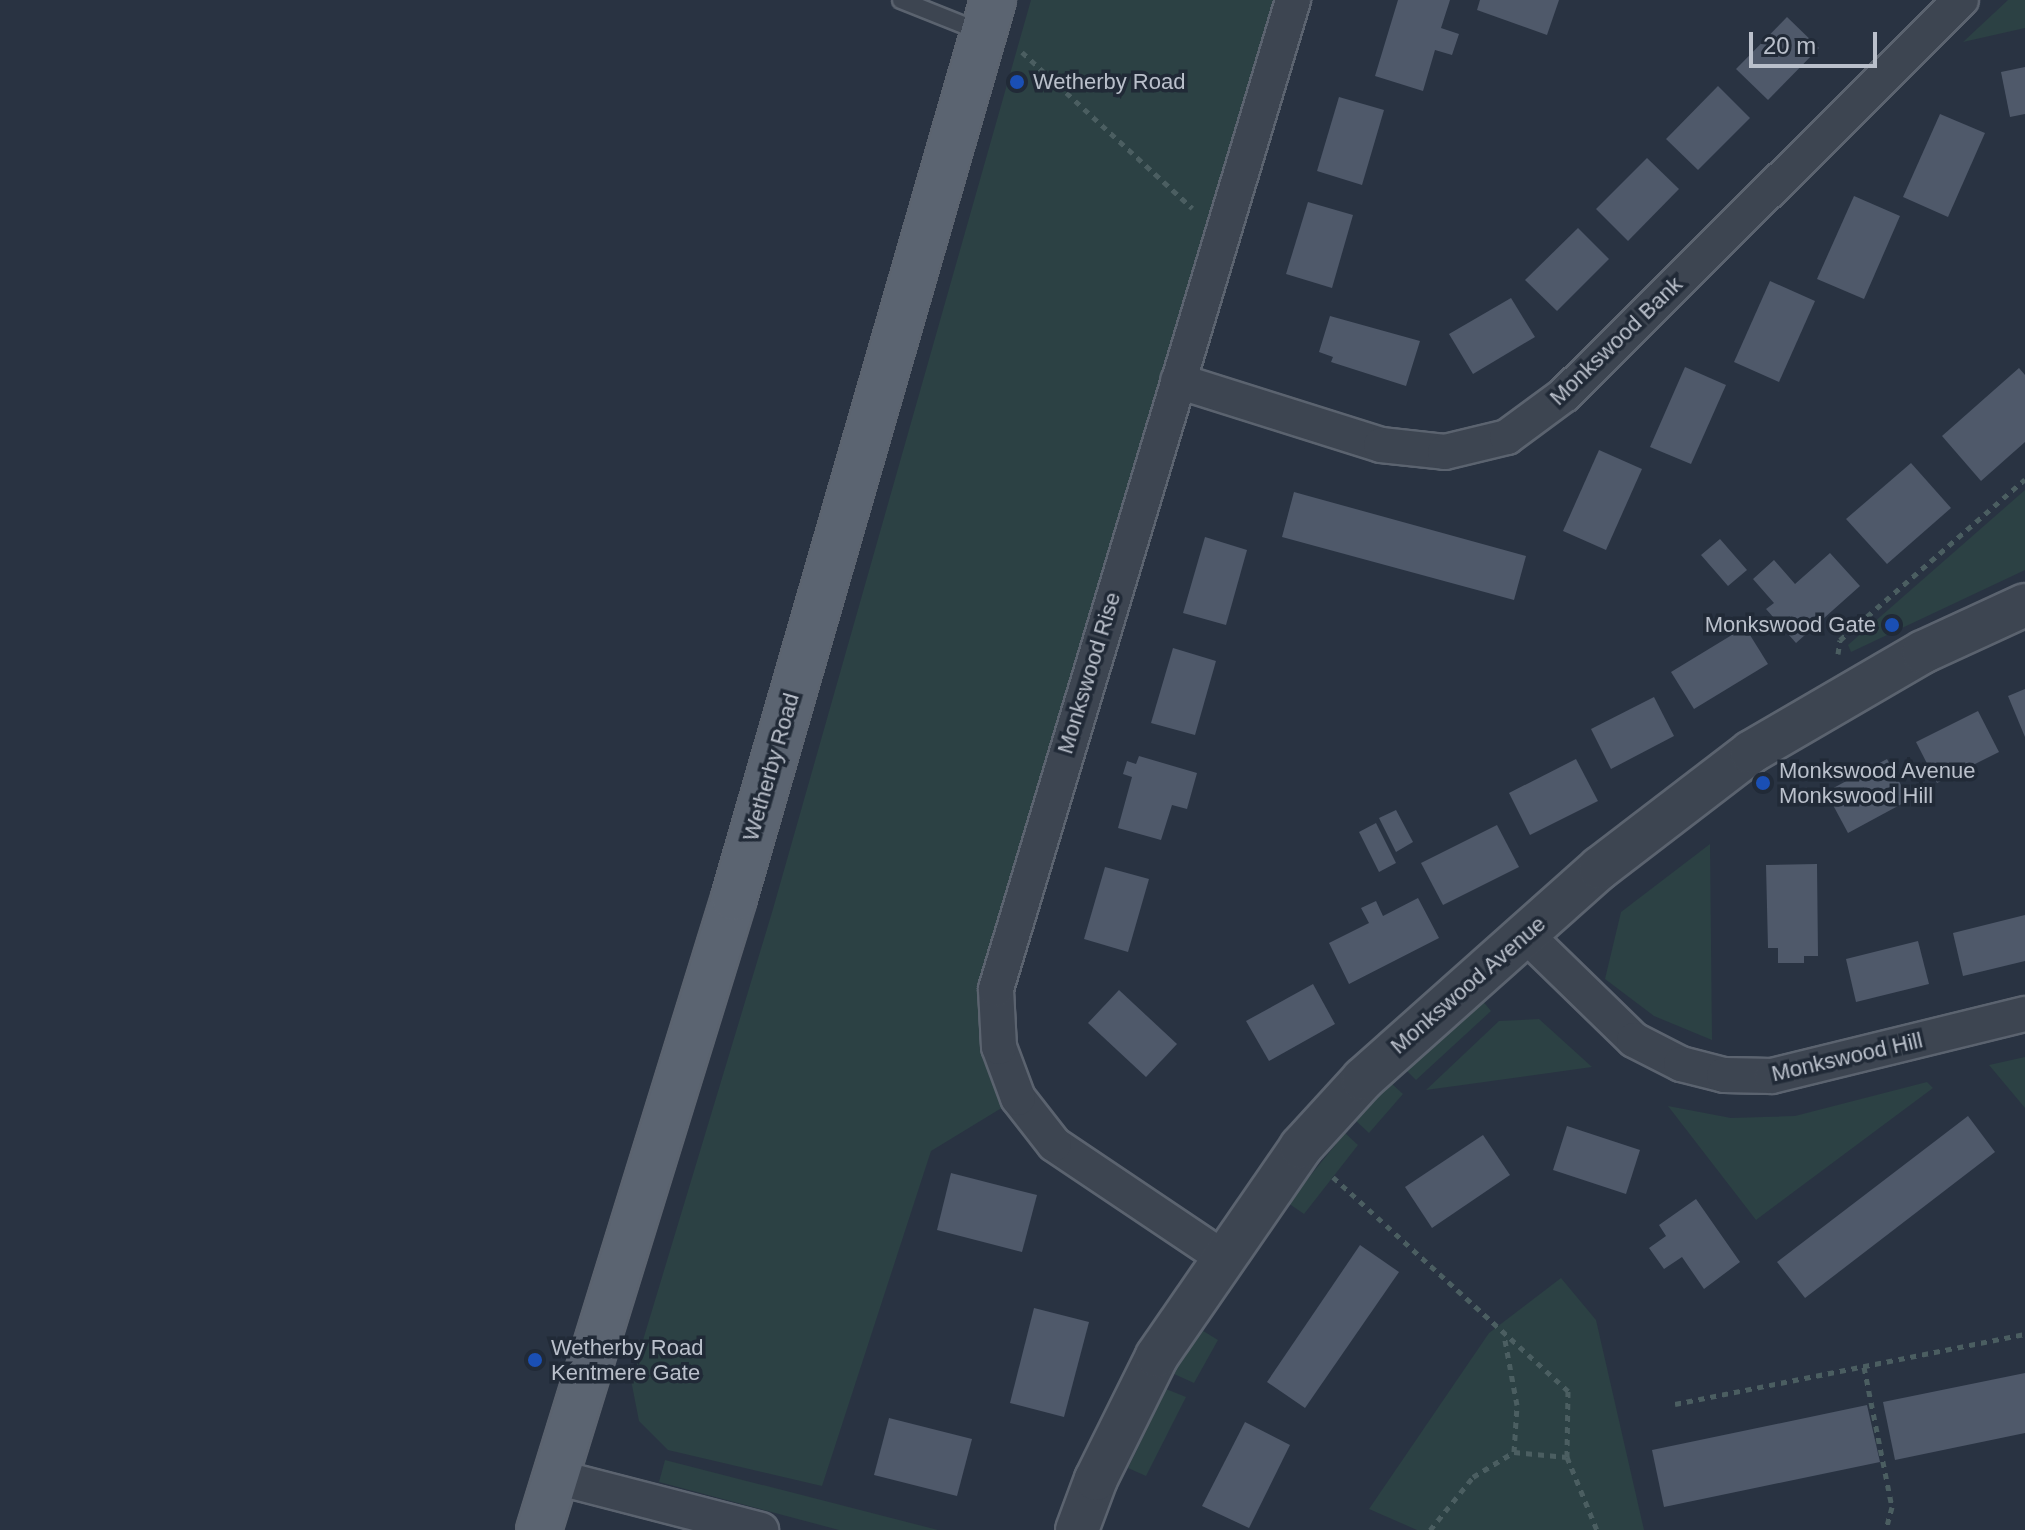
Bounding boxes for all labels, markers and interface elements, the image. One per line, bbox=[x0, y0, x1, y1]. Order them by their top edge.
scale bar bbox=[1753, 16, 1881, 66]
text: 20 m bbox=[1763, 32, 1816, 59]
place label: Wetherby Road bbox=[1033, 69, 1185, 95]
marker: Wetherby Road bbox=[1008, 73, 1026, 91]
street label: Monkswood Bank bbox=[1544, 271, 1688, 411]
street label: Monkswood Rise bbox=[1052, 589, 1126, 757]
place label: Monkswood Gate bbox=[1705, 612, 1876, 638]
marker: Monkswood Gate bbox=[1883, 616, 1901, 634]
street label: Wetherby Road bbox=[737, 690, 805, 844]
place label: Monkswood Avenue Monkswood Hill bbox=[1779, 757, 1977, 808]
marker: Monkswood Avenue Monkswood Hill bbox=[1754, 774, 1772, 792]
street label: Monkswood Avenue bbox=[1385, 910, 1551, 1060]
street label: Monkswood Hill bbox=[1769, 1027, 1925, 1087]
place label: Wetherby Road Kentmere Gate bbox=[551, 1334, 703, 1386]
marker: Wetherby Road Kentmere Gate bbox=[526, 1351, 544, 1369]

